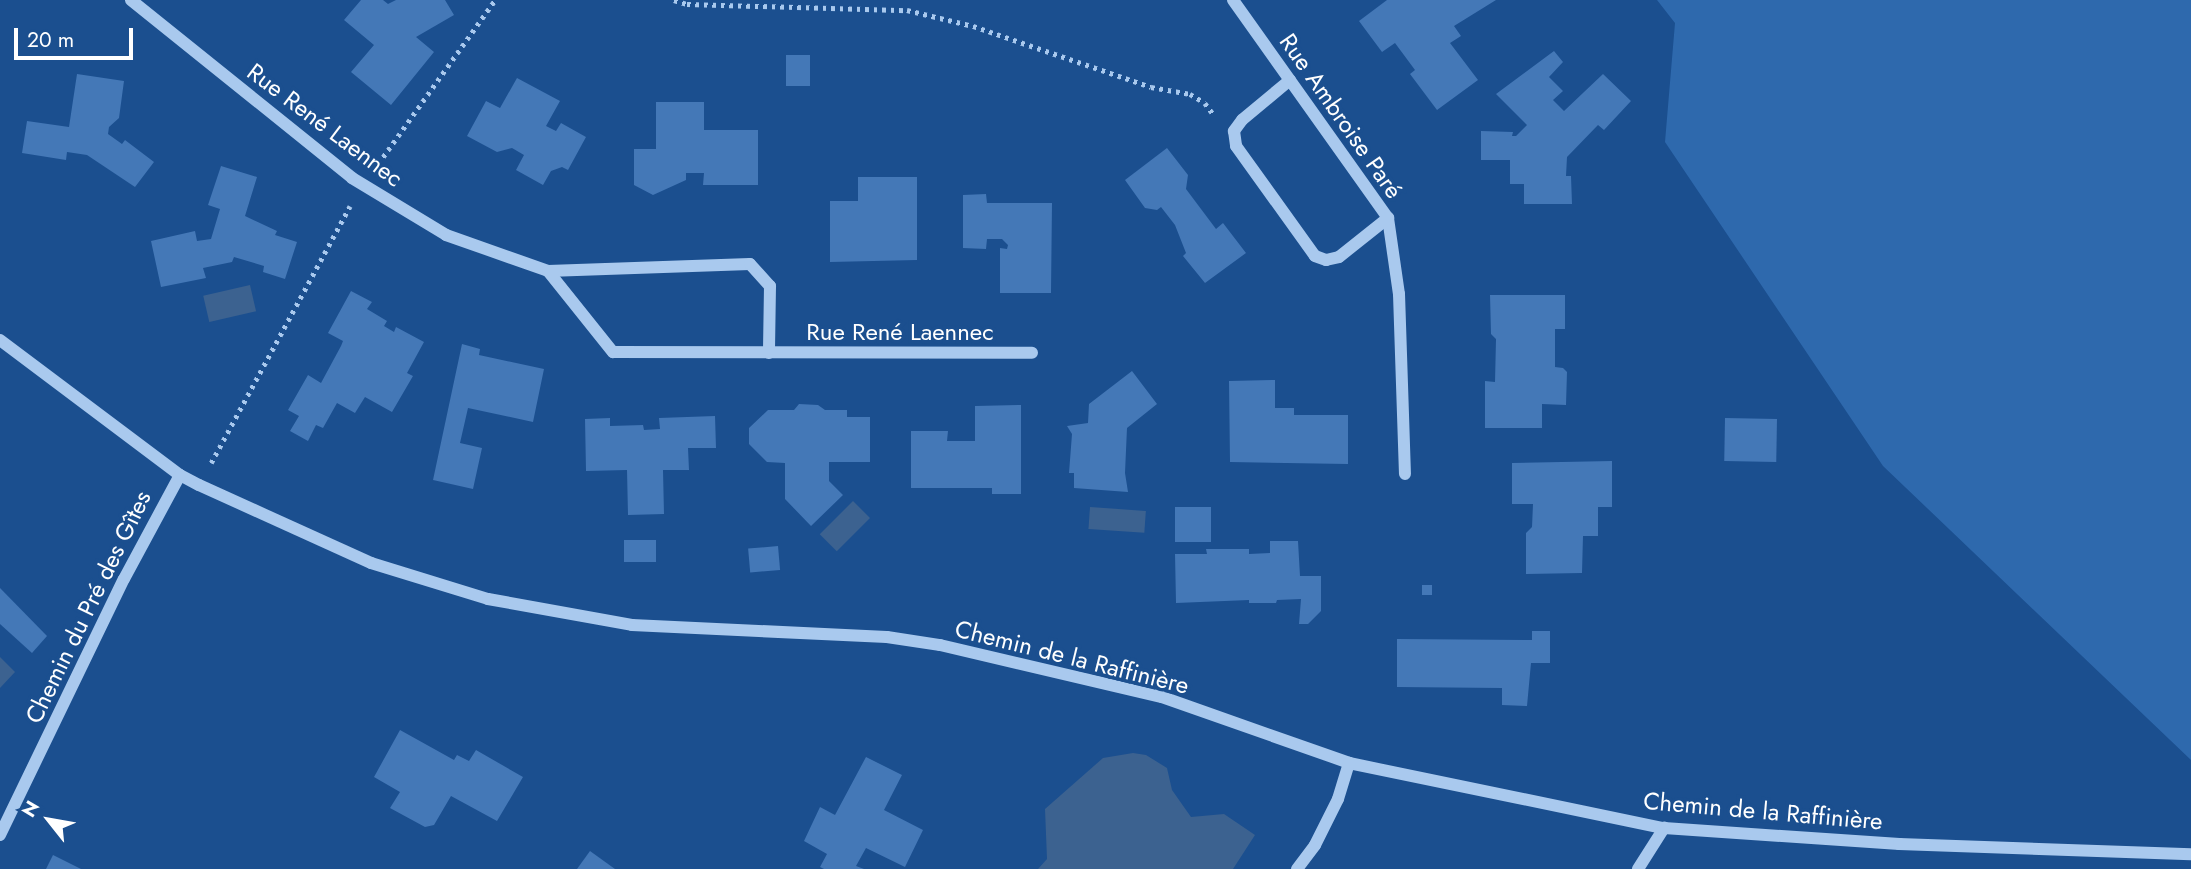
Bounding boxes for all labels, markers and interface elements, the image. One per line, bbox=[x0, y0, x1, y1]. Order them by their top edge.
scale bar bbox=[18, 14, 136, 58]
text: 20 m bbox=[27, 25, 74, 55]
street label: Rue Ambroise Paré bbox=[1273, 28, 1409, 204]
street label: Rue René Laennec bbox=[242, 57, 408, 193]
street label: Rue René Laennec bbox=[806, 318, 994, 346]
street label: Chemin du Pré des Gîtes bbox=[19, 486, 157, 728]
street label: Chemin de la Raffinière bbox=[952, 614, 1192, 700]
north arrow bbox=[14, 785, 84, 855]
street label: Chemin de la Raffinière bbox=[1642, 786, 1884, 836]
text: N bbox=[15, 796, 46, 822]

